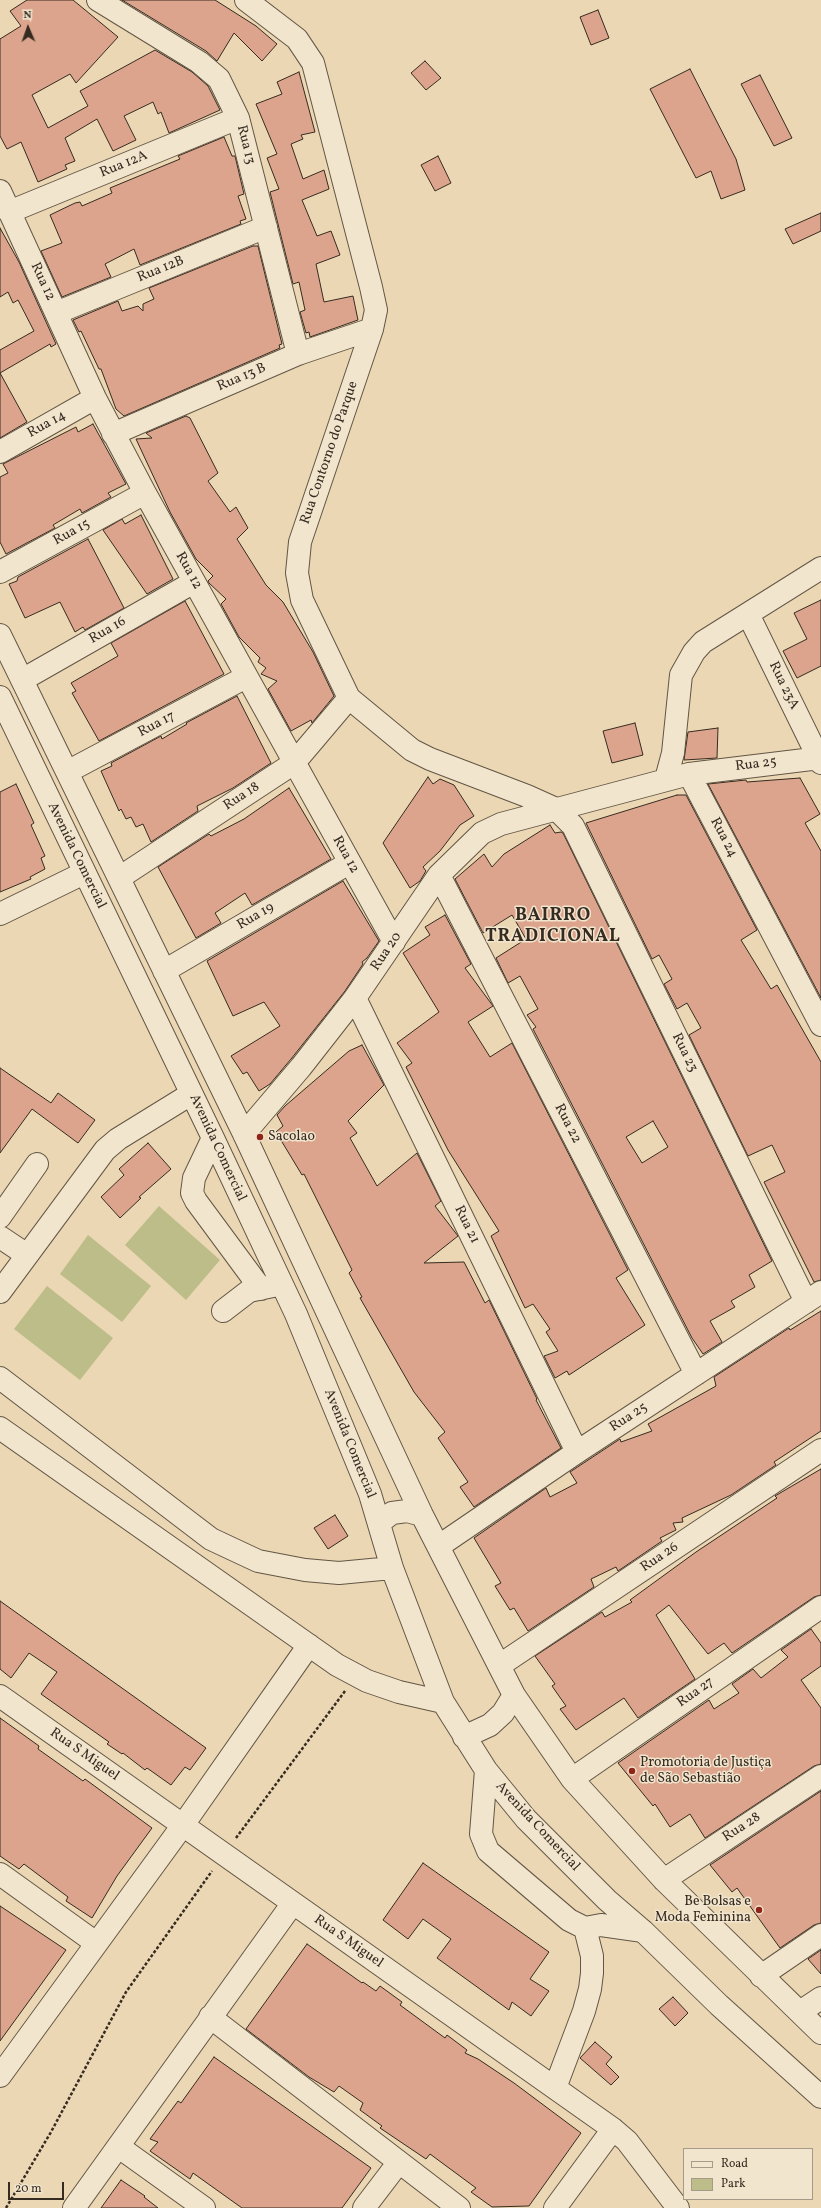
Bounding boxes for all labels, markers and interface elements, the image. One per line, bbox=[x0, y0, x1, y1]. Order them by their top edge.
north arrow bbox=[8, 8, 48, 48]
text: N bbox=[23, 8, 32, 23]
street label: Rua 13 bbox=[232, 124, 258, 166]
street label: Rua 12A bbox=[98, 148, 150, 182]
street label: Rua 12B bbox=[135, 253, 187, 287]
street label: Rua 12 bbox=[26, 260, 58, 304]
street label: Rua 13 B bbox=[215, 360, 269, 396]
street label: Rua Contorno do Parque bbox=[298, 379, 362, 527]
street label: Rua 14 bbox=[25, 408, 69, 442]
street label: Rua 15 bbox=[51, 516, 93, 550]
street label: Rua 12 bbox=[171, 549, 205, 593]
street label: Rua 16 bbox=[87, 614, 129, 648]
street label: Rua 23A bbox=[764, 659, 802, 713]
street label: Rua 17 bbox=[136, 708, 178, 742]
street label: Rua 25 bbox=[734, 754, 778, 776]
street label: Rua 18 bbox=[221, 779, 263, 815]
street label: Avenida Comercial bbox=[43, 800, 109, 912]
street label: Rua 24 bbox=[706, 815, 740, 861]
street label: Rua 12 bbox=[328, 833, 362, 877]
street label: Rua 19 bbox=[235, 900, 277, 934]
district label: BAIRRO TRADICIONAL bbox=[485, 906, 621, 948]
street label: Rua 20 bbox=[368, 929, 406, 975]
street label: Rua 23 bbox=[667, 1031, 701, 1075]
street label: Avenida Comercial bbox=[185, 1092, 249, 1204]
street label: Rua 22 bbox=[550, 1101, 584, 1147]
place label: Sacolao bbox=[268, 1129, 315, 1145]
marker: Sacolao bbox=[255, 1132, 265, 1142]
street label: Rua 21 bbox=[450, 1203, 482, 1247]
street label: Avenida Comercial bbox=[319, 1387, 379, 1501]
street label: Rua 25 bbox=[607, 1400, 651, 1436]
street label: Rua 26 bbox=[638, 1539, 682, 1577]
street label: Rua 27 bbox=[674, 1674, 718, 1712]
street label: Rua S Miguel bbox=[46, 1725, 122, 1785]
place label: Promotoria de Justiça de São Sebastião bbox=[640, 1755, 772, 1788]
marker: Promotoria de Justiça de São Sebastião bbox=[627, 1766, 637, 1776]
street label: Avenida Comercial bbox=[491, 1779, 583, 1875]
street label: Rua 28 bbox=[720, 1810, 764, 1846]
place label: Be Bolsas e Moda Feminina bbox=[655, 1894, 751, 1926]
marker: Be Bolsas e Moda Feminina bbox=[754, 1905, 764, 1915]
street label: Rua S Miguel bbox=[310, 1912, 386, 1972]
legend bbox=[683, 2148, 813, 2200]
text: Road bbox=[721, 2156, 748, 2172]
scale bar bbox=[10, 2174, 66, 2200]
text: Park bbox=[721, 2176, 746, 2192]
text: 20 m bbox=[15, 2181, 42, 2197]

